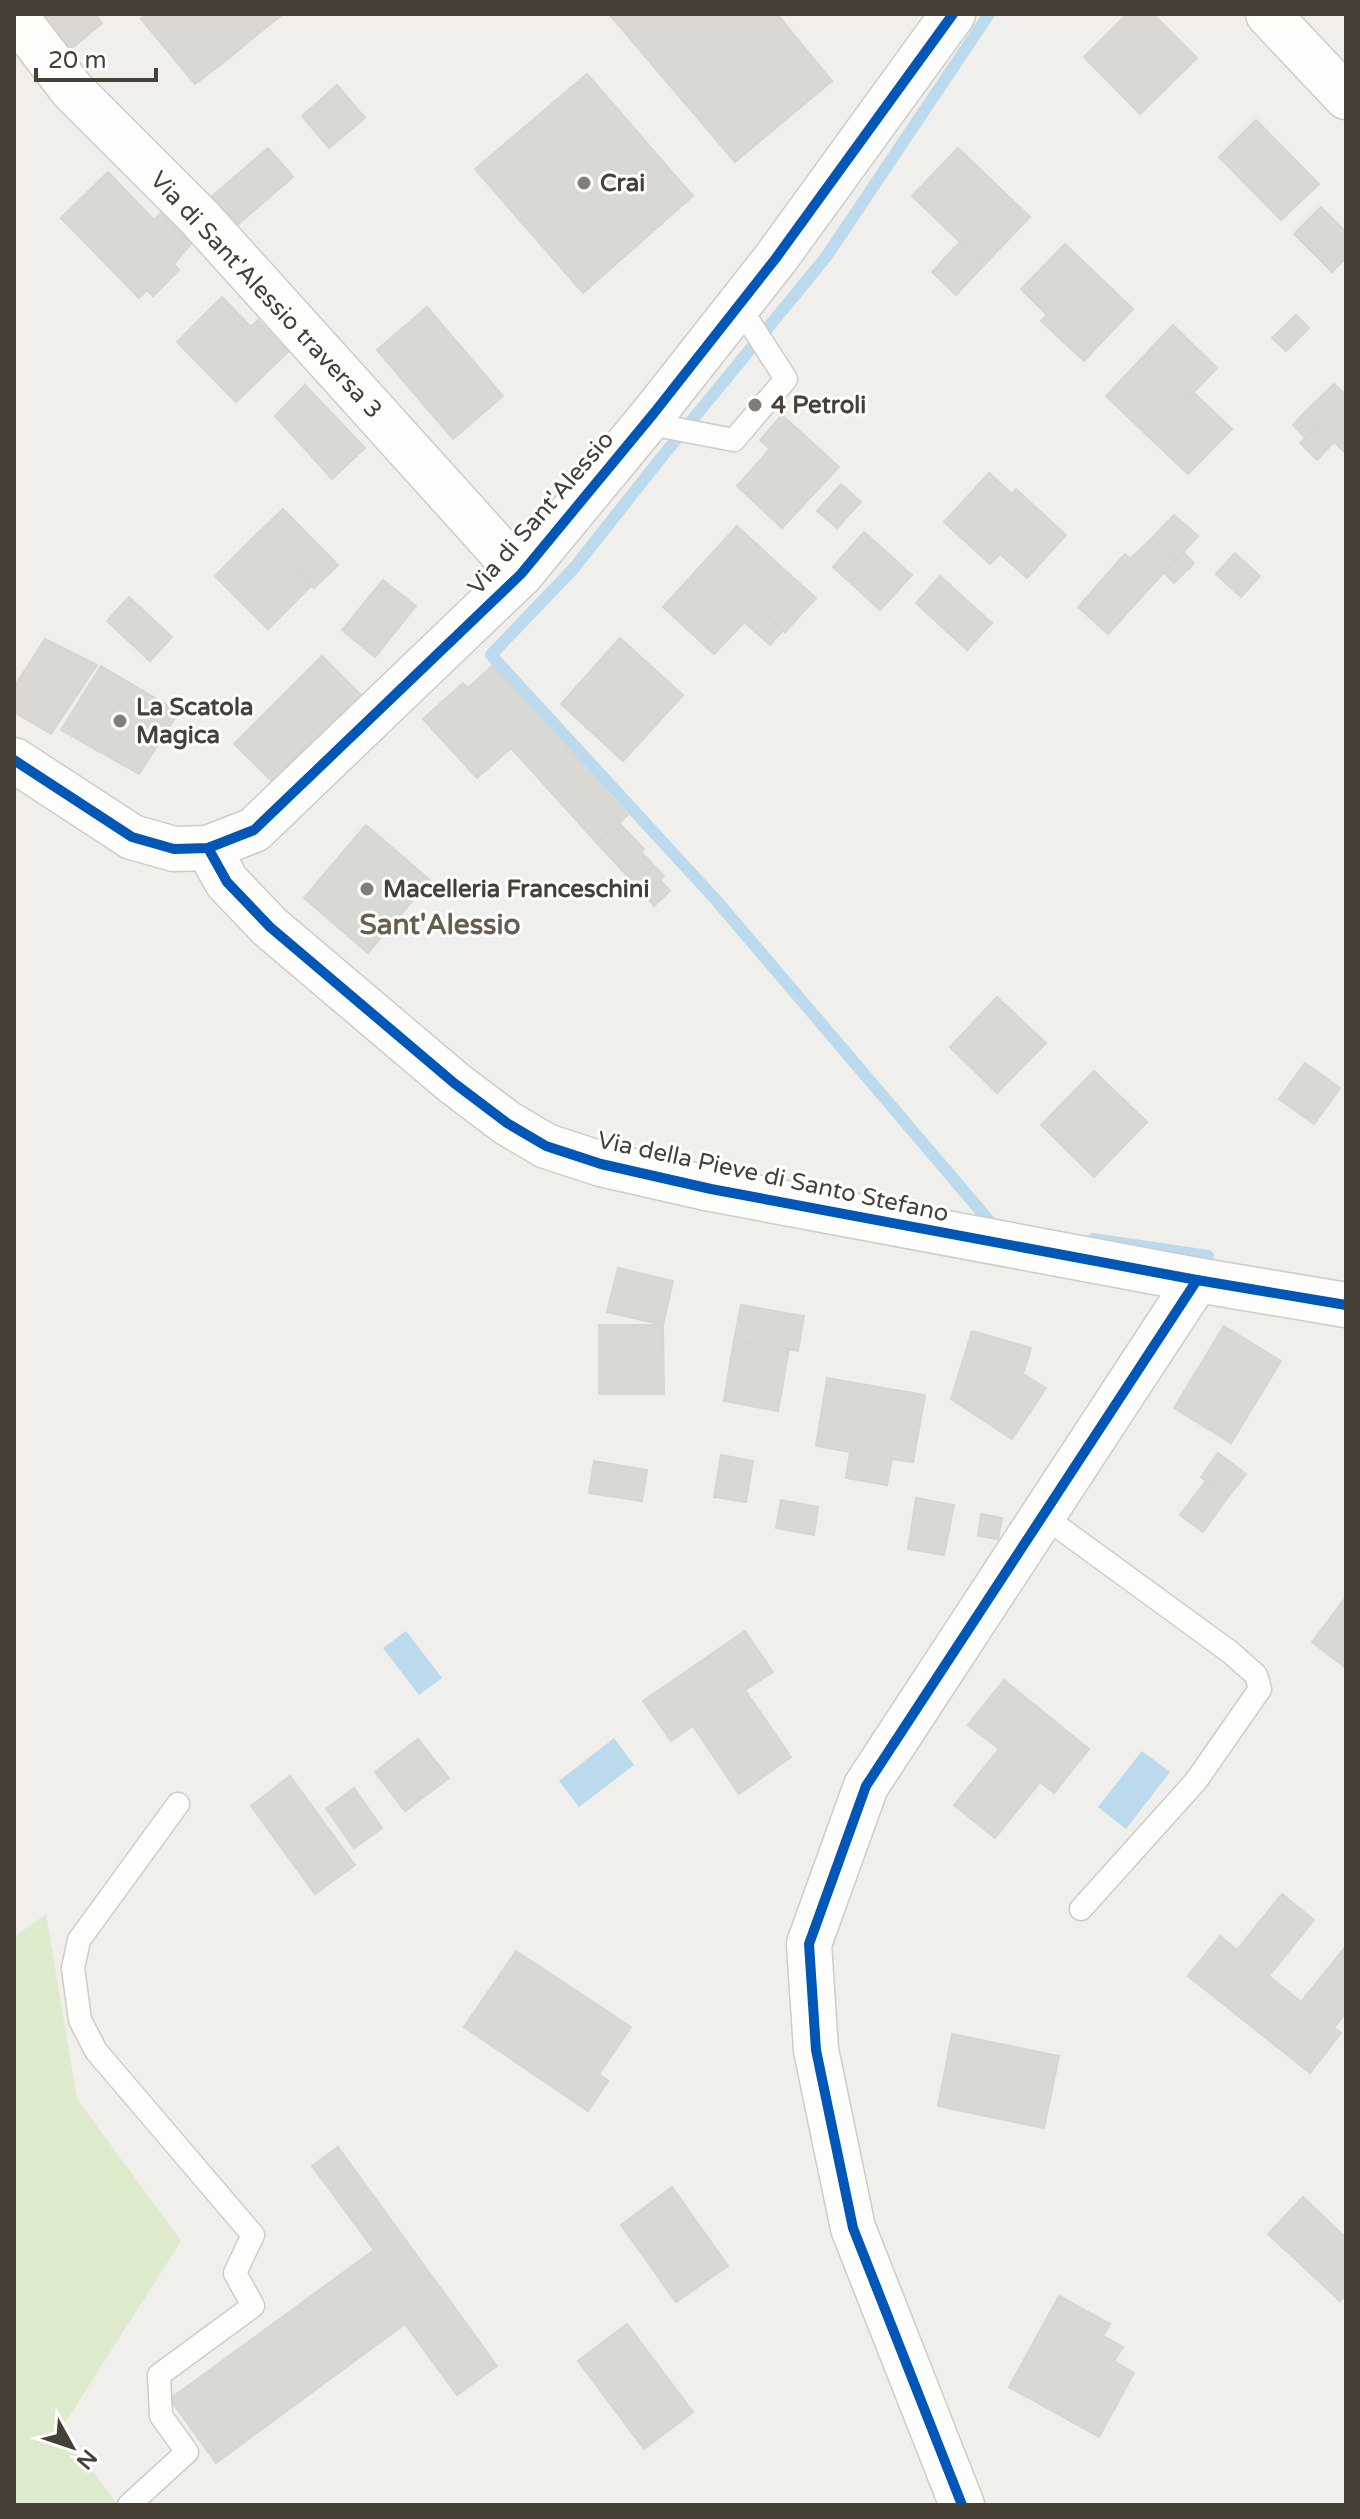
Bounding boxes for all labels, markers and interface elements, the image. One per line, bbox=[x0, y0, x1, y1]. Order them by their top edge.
scale bar bbox=[36, 32, 156, 82]
text: 20 m bbox=[48, 46, 106, 75]
street label: Via di Sant'Alessio traversa 3 bbox=[144, 166, 388, 424]
place label: Crai bbox=[600, 169, 645, 198]
marker: Crai bbox=[575, 174, 593, 192]
place label: 4 Petroli bbox=[771, 391, 866, 420]
marker: 4 Petroli bbox=[746, 396, 764, 414]
street label: Via di Sant'Alessio bbox=[462, 425, 620, 601]
place label: La Scatola Magica bbox=[136, 693, 253, 750]
marker: La Scatola Magica bbox=[111, 712, 129, 730]
place label: Macelleria Franceschini bbox=[383, 875, 649, 904]
marker: Macelleria Franceschini bbox=[358, 880, 376, 898]
district label: Sant'Alessio bbox=[359, 908, 521, 942]
street label: Via della Pieve di Santo Stefano bbox=[595, 1126, 951, 1228]
north arrow bbox=[32, 2407, 112, 2487]
text: N bbox=[71, 2444, 102, 2474]

